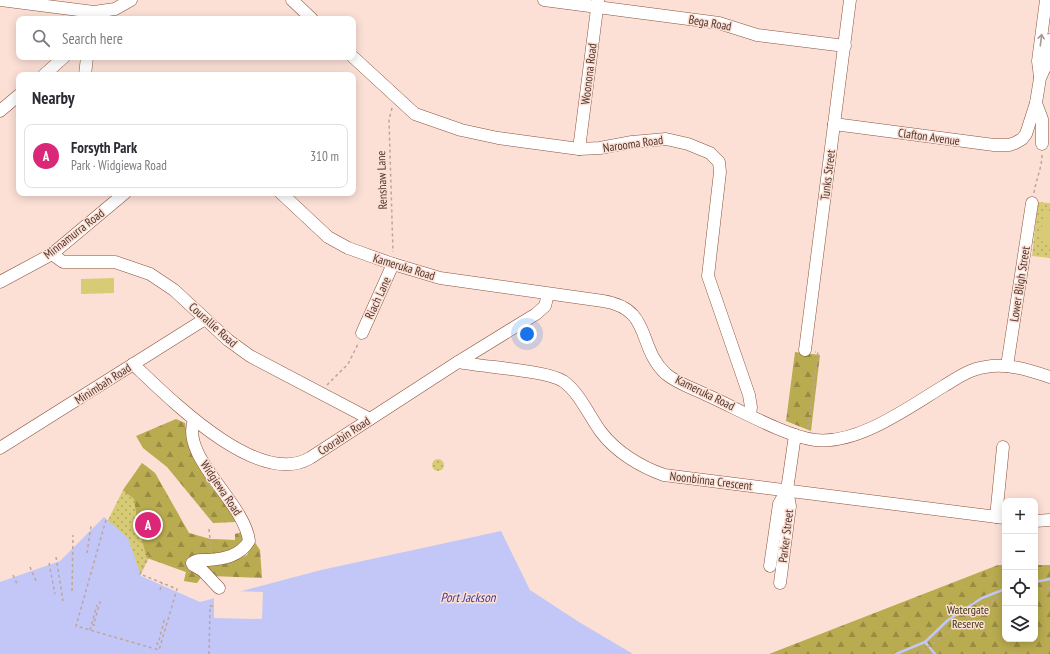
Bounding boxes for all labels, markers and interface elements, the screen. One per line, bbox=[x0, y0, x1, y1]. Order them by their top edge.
street label: Bega Road bbox=[687, 11, 733, 34]
search box bbox=[16, 16, 356, 60]
icon: search bbox=[30, 27, 52, 49]
text: Search here bbox=[62, 29, 123, 48]
one-way arrow bbox=[1037, 34, 1045, 47]
street label: Woonona Road bbox=[577, 42, 600, 105]
text: Nearby bbox=[32, 87, 75, 109]
street label: Clafton Avenue bbox=[897, 125, 961, 148]
street label: Narooma Road bbox=[602, 132, 664, 155]
text: Forsyth Park bbox=[71, 138, 137, 157]
text: A bbox=[43, 148, 49, 165]
text: 310 m bbox=[310, 148, 339, 165]
street label: Tunks Street bbox=[817, 148, 838, 201]
street label: Renshaw Lane bbox=[373, 150, 390, 210]
text: Park · Widgiewa Road bbox=[71, 157, 167, 174]
street label: Minnamurra Road bbox=[40, 205, 107, 262]
street label: Lower Bligh Street bbox=[1006, 244, 1033, 323]
street label: Kameruka Road bbox=[371, 250, 437, 283]
street label: Riach Lane bbox=[361, 274, 394, 321]
street label: Courallie Road bbox=[186, 299, 241, 350]
your location bbox=[517, 324, 537, 344]
street label: Minimbah Road bbox=[72, 360, 134, 407]
street label: Kameruka Road bbox=[673, 372, 737, 413]
street label: Coorabin Road bbox=[315, 413, 373, 458]
street label: Widgiewa Road bbox=[197, 457, 245, 518]
street label: Noonbinna Crescent bbox=[669, 468, 754, 493]
map controls bbox=[1002, 498, 1038, 642]
button: + bbox=[1002, 498, 1038, 534]
street label: Parker Street bbox=[775, 508, 796, 563]
pin: A bbox=[135, 510, 161, 540]
button: − bbox=[1002, 534, 1038, 570]
button: locate bbox=[1002, 570, 1038, 606]
water label: Port Jackson bbox=[440, 589, 497, 606]
park label: Watergate Reserve bbox=[947, 602, 989, 631]
button: layers bbox=[1002, 606, 1038, 642]

